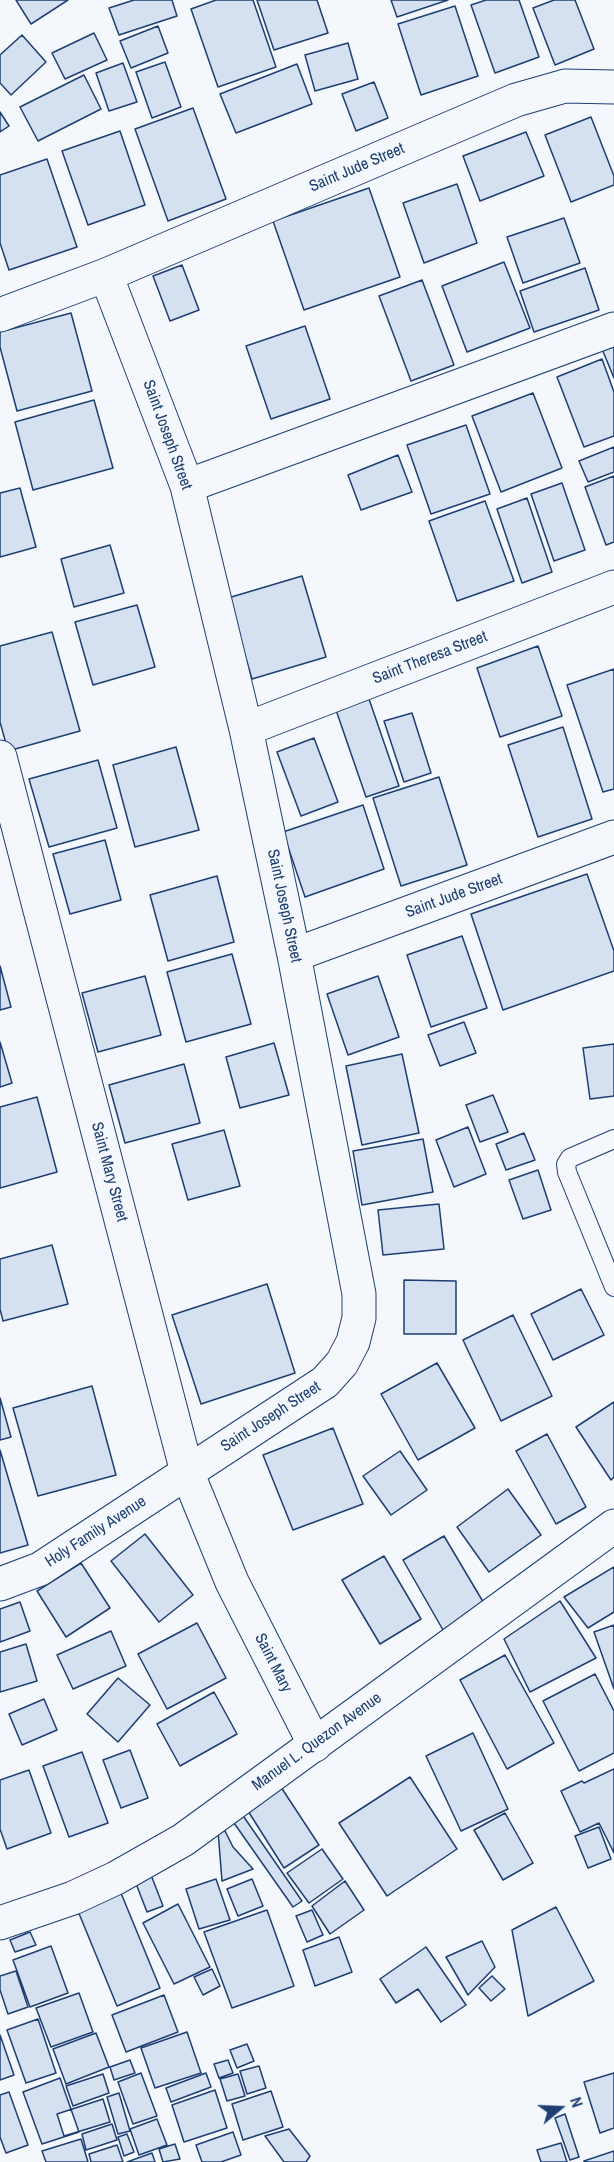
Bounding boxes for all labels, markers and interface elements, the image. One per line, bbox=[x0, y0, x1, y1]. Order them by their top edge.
street label: Saint Jude Street bbox=[307, 139, 407, 197]
street label: Saint Joseph Street bbox=[138, 378, 196, 492]
street label: Saint Theresa Street bbox=[370, 627, 490, 689]
street label: Saint Joseph Street bbox=[263, 848, 305, 964]
street label: Saint Jude Street bbox=[403, 870, 505, 922]
street label: Saint Mary Street bbox=[87, 1120, 131, 1224]
street label: Saint Joseph Street bbox=[217, 1378, 325, 1456]
street label: Holy Family Avenue bbox=[42, 1492, 150, 1572]
street label: Saint Mary bbox=[250, 1630, 296, 1696]
street label: Manuel L. Quezon Avenue bbox=[249, 1689, 385, 1795]
north arrow bbox=[530, 2078, 590, 2138]
text: N bbox=[565, 2094, 589, 2110]

